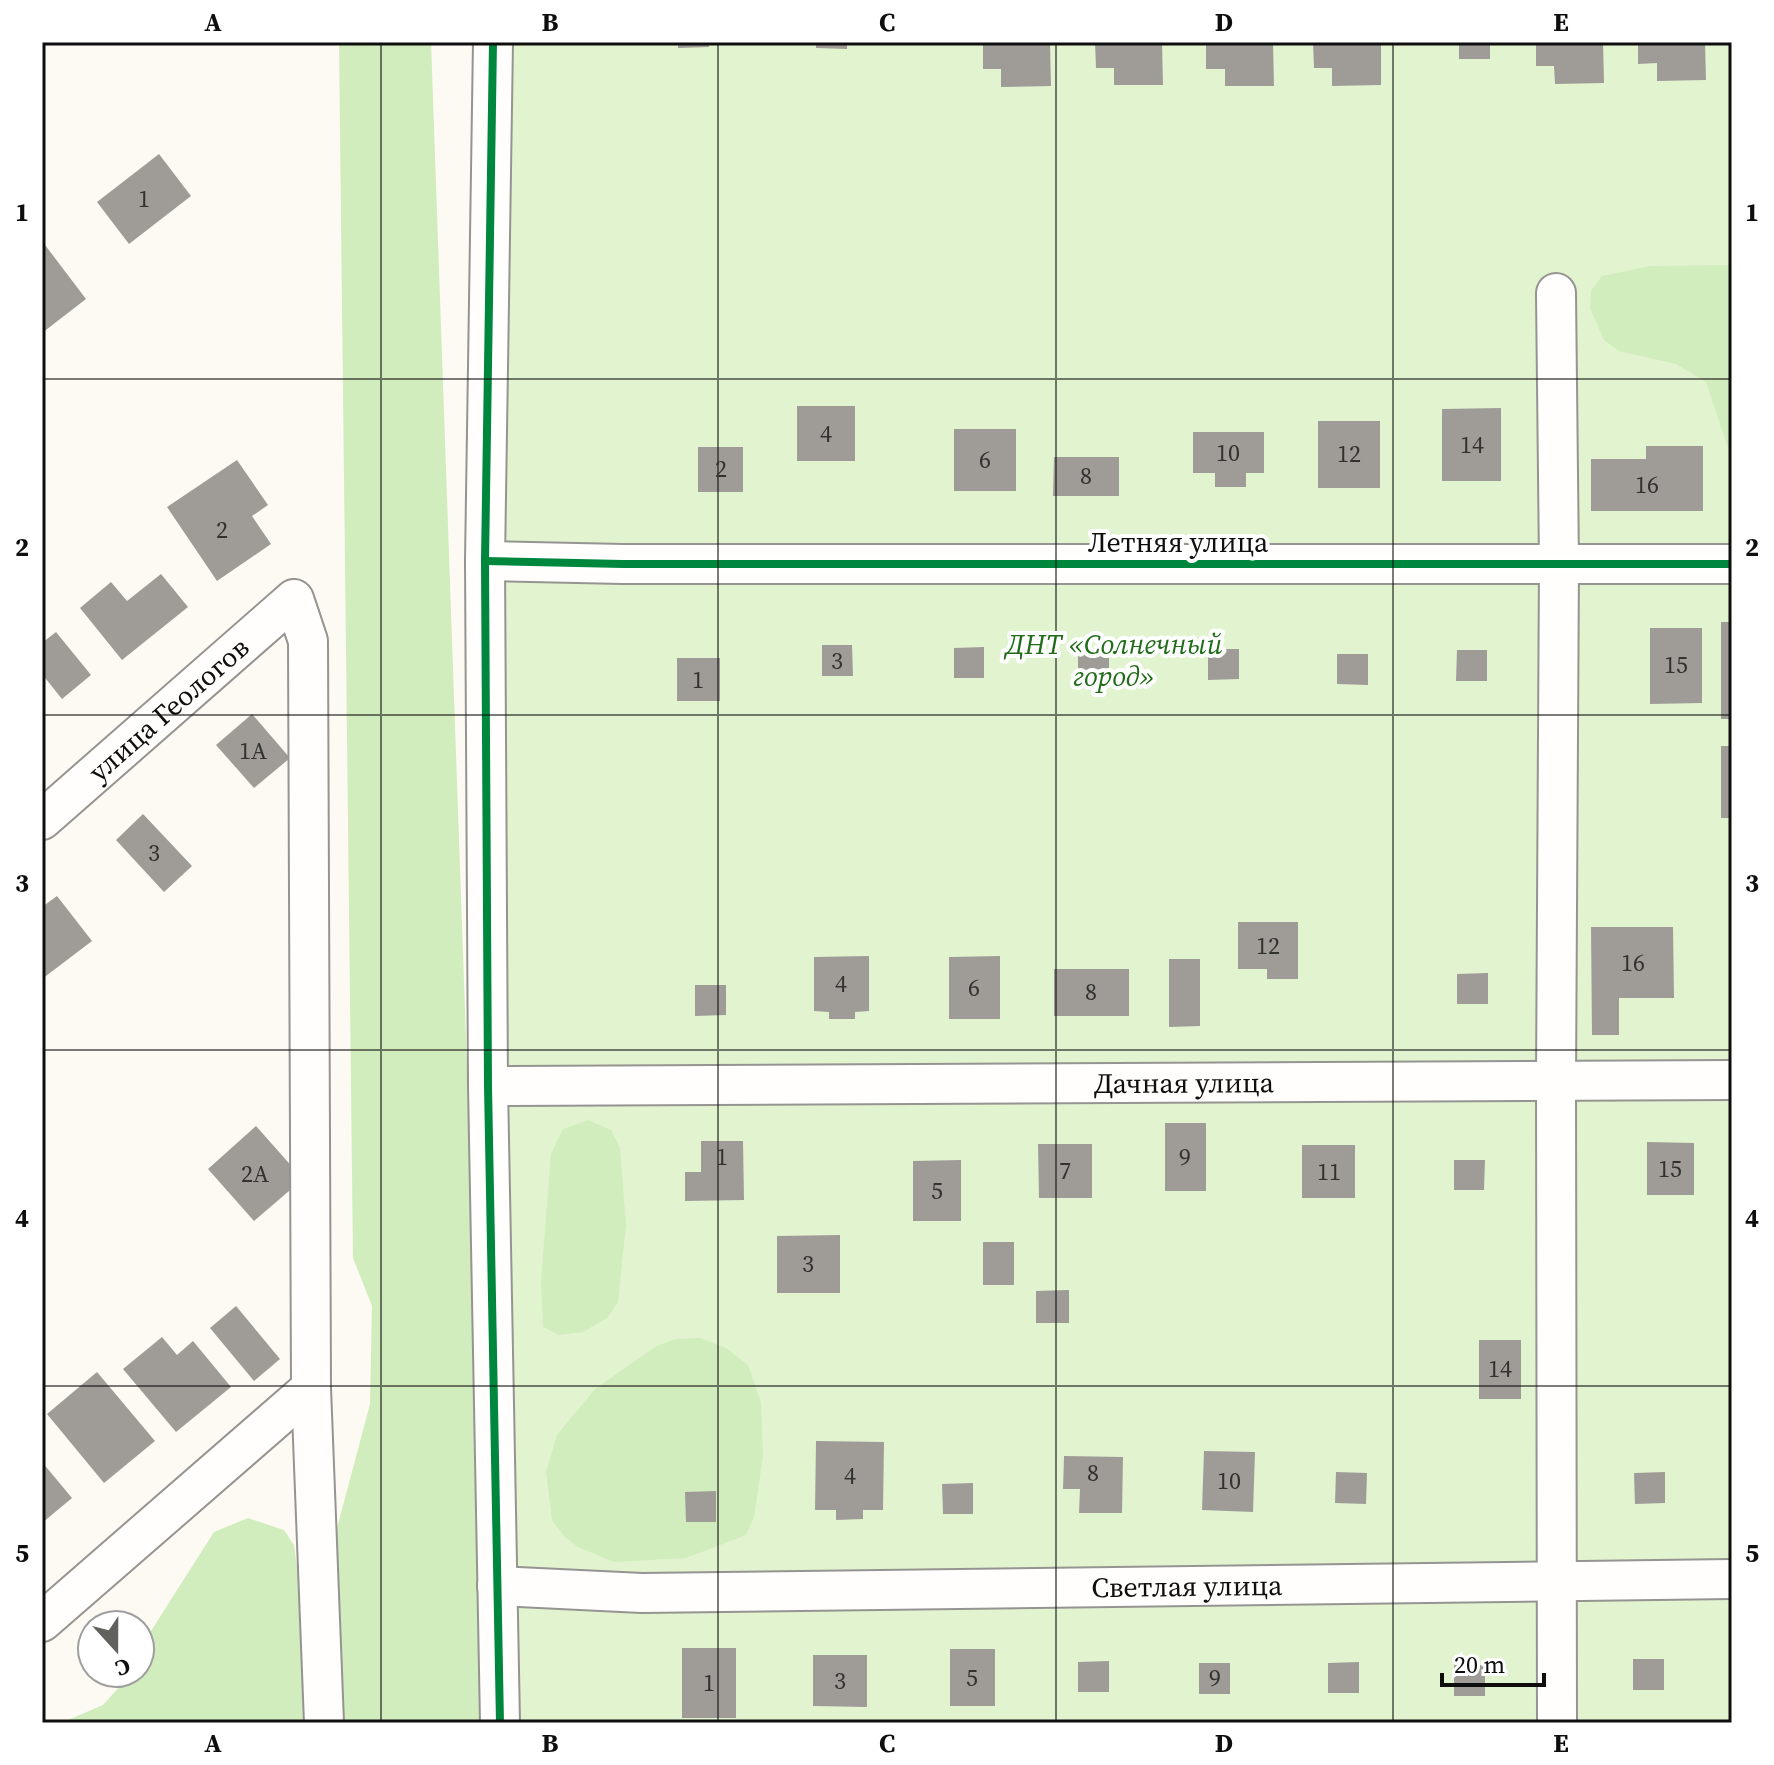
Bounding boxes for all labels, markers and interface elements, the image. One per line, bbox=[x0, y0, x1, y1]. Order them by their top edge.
text: A bbox=[204, 4, 222, 40]
text: B bbox=[542, 4, 559, 40]
text: C bbox=[879, 4, 895, 40]
text: D bbox=[1215, 4, 1233, 40]
text: E bbox=[1553, 4, 1569, 40]
house number: 1 bbox=[138, 182, 150, 215]
text: 1 bbox=[15, 194, 29, 230]
text: 1 bbox=[1745, 194, 1759, 230]
house number: 4 bbox=[820, 417, 832, 450]
house number: 14 bbox=[1460, 428, 1484, 461]
house number: 10 bbox=[1216, 436, 1240, 469]
house number: 12 bbox=[1337, 437, 1361, 470]
house number: 6 bbox=[979, 443, 991, 476]
house number: 2 bbox=[715, 452, 727, 485]
house number: 8 bbox=[1080, 459, 1092, 492]
house number: 16 bbox=[1635, 468, 1659, 501]
house number: 2 bbox=[216, 513, 228, 546]
street label: Летняя улица bbox=[1088, 523, 1269, 561]
text: 2 bbox=[15, 529, 29, 565]
text: 2 bbox=[1745, 529, 1759, 565]
park label: ДНТ «Солнечный город» bbox=[1004, 625, 1222, 695]
street label: улица Геологов bbox=[80, 628, 257, 790]
house number: 3 bbox=[831, 644, 843, 677]
house number: 15 bbox=[1664, 648, 1688, 681]
house number: 1 bbox=[692, 663, 704, 696]
house number: 1А bbox=[239, 734, 267, 767]
house number: 3 bbox=[148, 836, 160, 869]
text: 3 bbox=[15, 865, 29, 901]
text: 3 bbox=[1745, 865, 1759, 901]
house number: 12 bbox=[1256, 929, 1280, 962]
house number: 16 bbox=[1621, 946, 1645, 979]
house number: 4 bbox=[835, 967, 847, 1000]
house number: 6 bbox=[968, 971, 980, 1004]
house number: 8 bbox=[1085, 975, 1097, 1008]
street label: Дачная улица bbox=[1094, 1063, 1275, 1102]
house number: 1 bbox=[716, 1140, 728, 1173]
house number: 9 bbox=[1179, 1140, 1191, 1173]
house number: 15 bbox=[1658, 1152, 1682, 1185]
house number: 7 bbox=[1059, 1154, 1071, 1187]
house number: 11 bbox=[1317, 1155, 1341, 1188]
house number: 2А bbox=[241, 1157, 269, 1190]
house number: 5 bbox=[931, 1174, 943, 1207]
text: 4 bbox=[15, 1200, 29, 1236]
text: 4 bbox=[1745, 1200, 1759, 1236]
house number: 3 bbox=[802, 1247, 814, 1280]
house number: 14 bbox=[1488, 1352, 1512, 1385]
house number: 8 bbox=[1087, 1456, 1099, 1489]
house number: 4 bbox=[844, 1459, 856, 1492]
house number: 10 bbox=[1217, 1464, 1241, 1497]
text: 5 bbox=[15, 1535, 29, 1571]
text: 5 bbox=[1745, 1535, 1759, 1571]
street label: Светлая улица bbox=[1091, 1566, 1283, 1606]
north arrow bbox=[76, 1609, 156, 1689]
scale bar bbox=[1442, 1637, 1544, 1687]
text: 20 m bbox=[1454, 1648, 1505, 1681]
text: С bbox=[111, 1651, 135, 1684]
house number: 5 bbox=[966, 1661, 978, 1694]
house number: 9 bbox=[1209, 1661, 1221, 1694]
house number: 3 bbox=[834, 1664, 846, 1697]
house number: 1 bbox=[703, 1666, 715, 1699]
text: A bbox=[204, 1725, 222, 1761]
text: B bbox=[542, 1725, 559, 1761]
text: C bbox=[879, 1725, 895, 1761]
text: D bbox=[1215, 1725, 1233, 1761]
text: E bbox=[1553, 1725, 1569, 1761]

